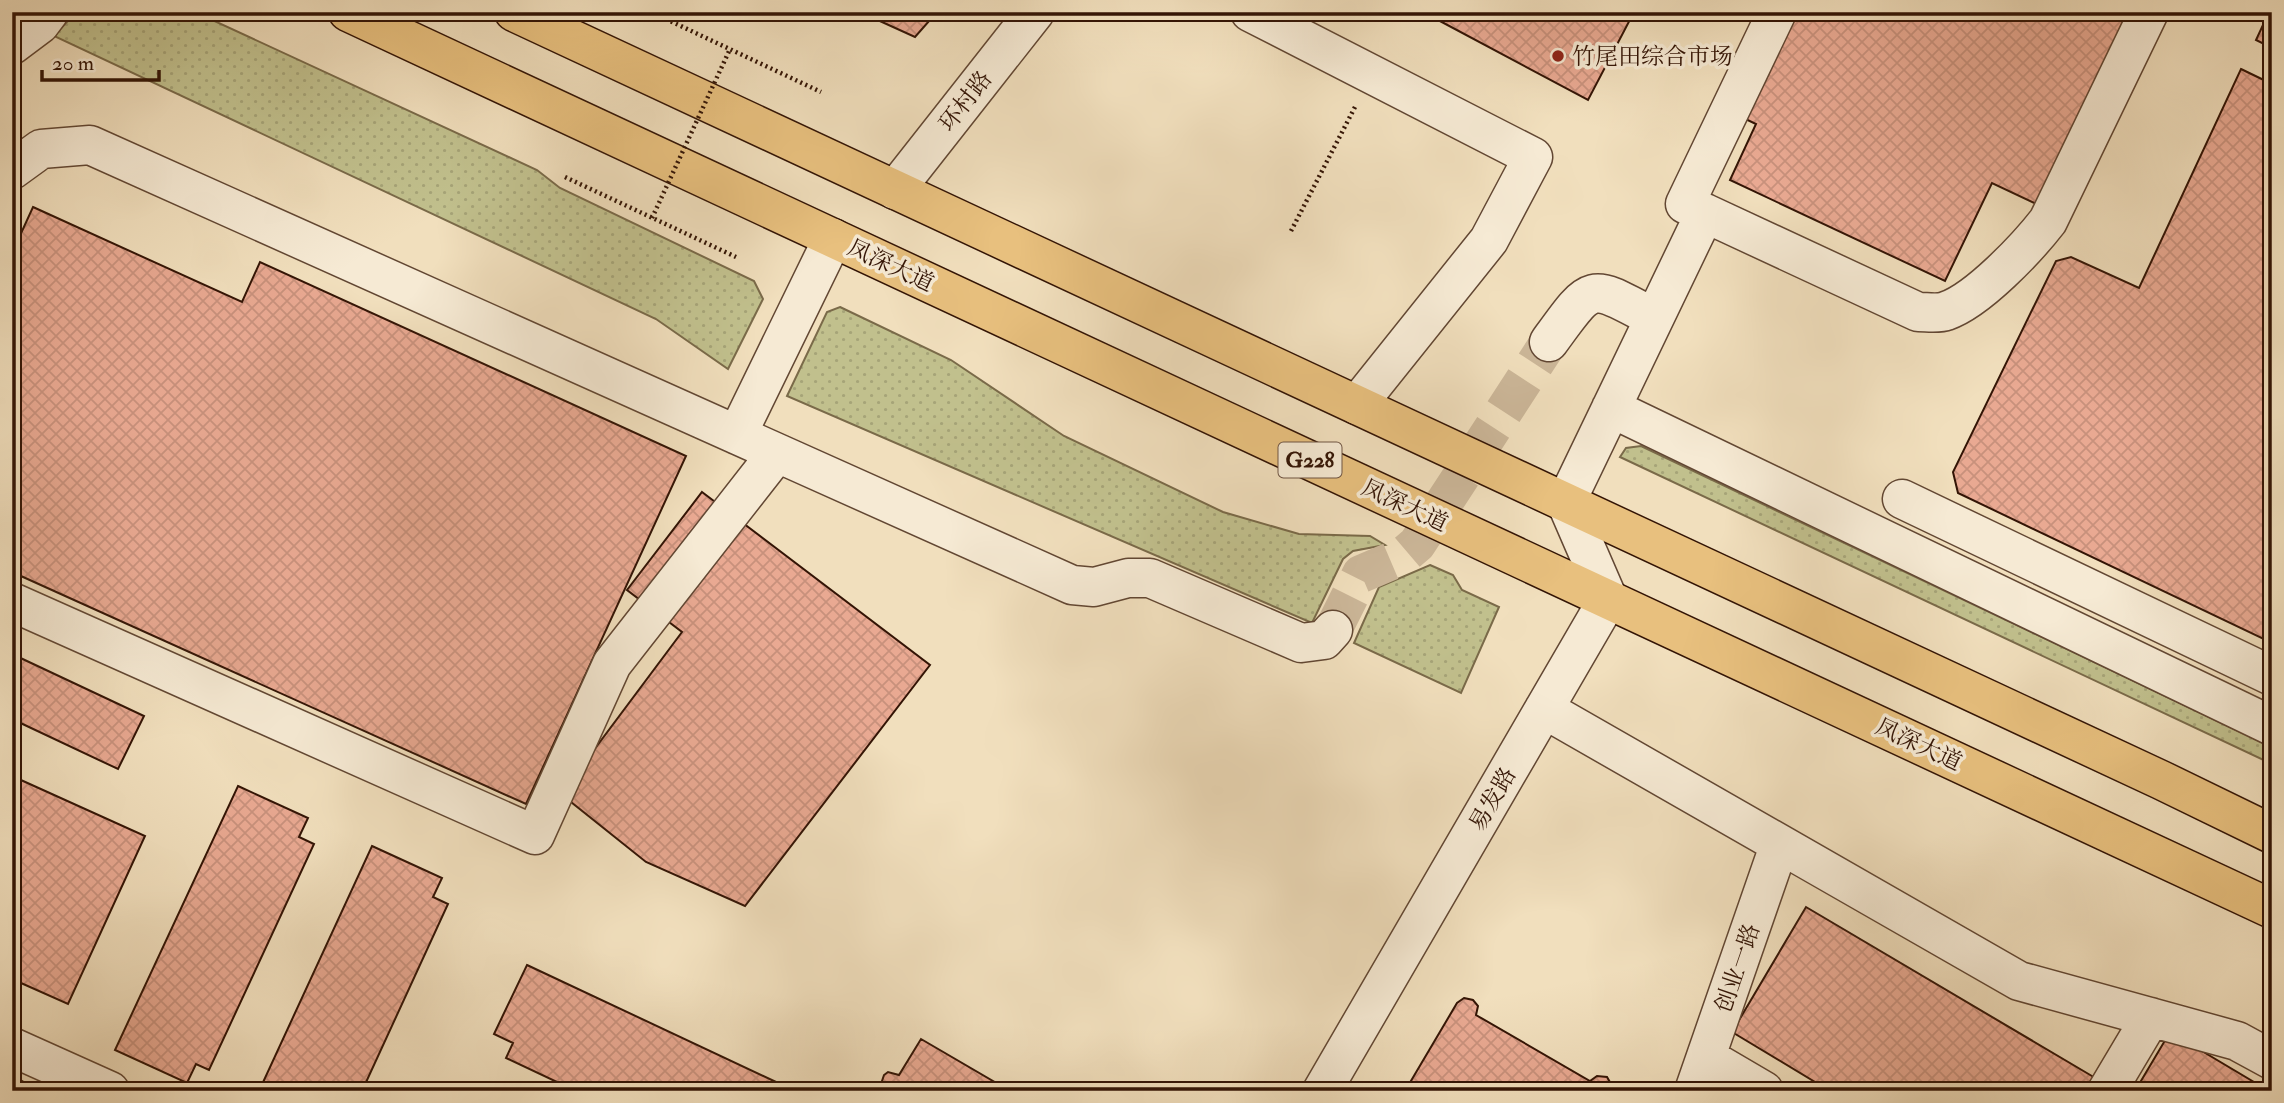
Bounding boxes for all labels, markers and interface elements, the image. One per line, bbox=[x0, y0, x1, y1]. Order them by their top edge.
scale bar bbox=[42, 38, 159, 82]
place label: 竹尾田综合市场 bbox=[1572, 42, 1733, 71]
marker: 竹尾田综合市场 bbox=[1550, 48, 1566, 64]
text: 20 m bbox=[52, 50, 94, 77]
street label: 环村路 bbox=[933, 65, 998, 137]
street label: 凤深大道 bbox=[843, 233, 939, 298]
road number: G228 bbox=[1278, 442, 1342, 477]
street label: 凤深大道 bbox=[1357, 473, 1453, 538]
street label: 凤深大道 bbox=[1871, 712, 1967, 777]
street label: 易发路 bbox=[1463, 762, 1522, 836]
street label: 创业一路 bbox=[1709, 920, 1766, 1016]

